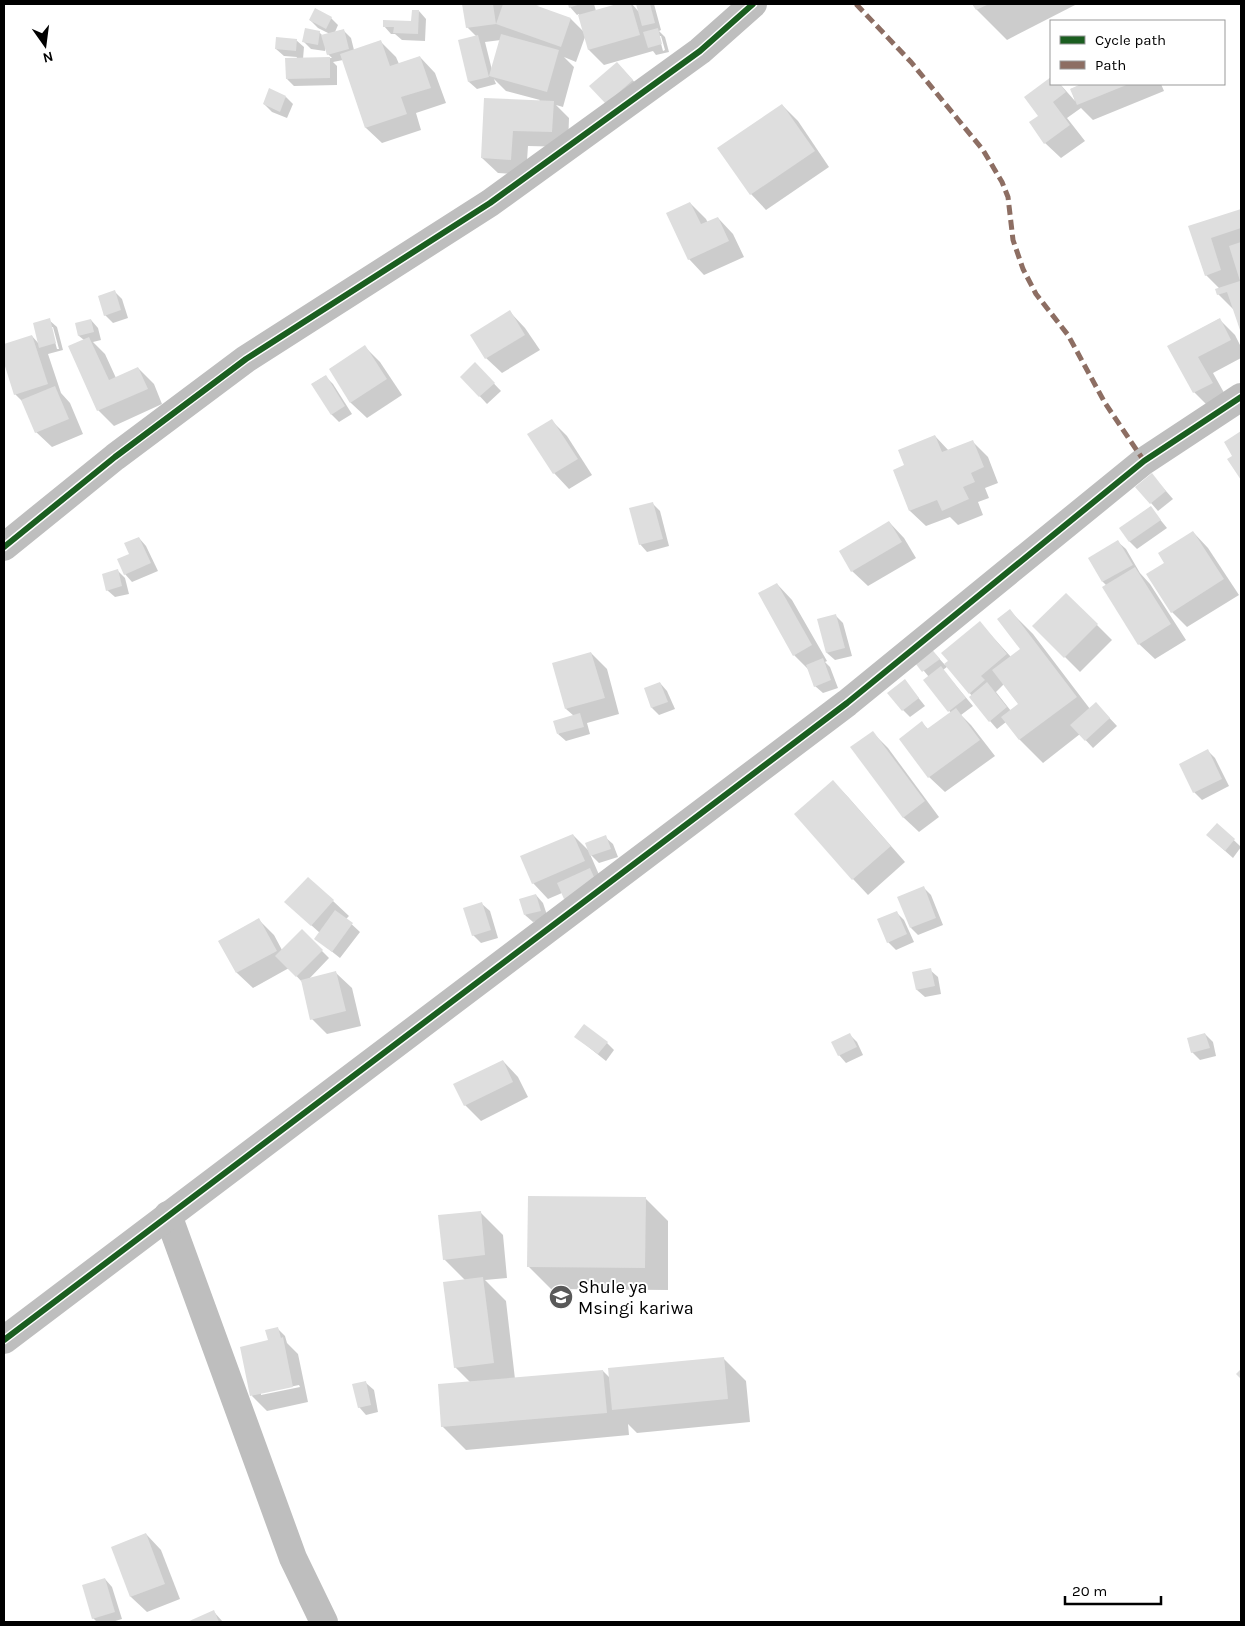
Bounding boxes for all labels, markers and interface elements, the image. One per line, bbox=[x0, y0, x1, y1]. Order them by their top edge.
north arrow bbox=[20, 20, 70, 70]
legend bbox=[1050, 20, 1225, 85]
text: Cycle path bbox=[1095, 31, 1166, 49]
text: N bbox=[41, 48, 55, 67]
text: Path bbox=[1095, 56, 1126, 74]
place label: Shule ya Msingi kariwa bbox=[578, 1276, 694, 1319]
school or university icon: Shule ya Msingi kariwa bbox=[548, 1284, 574, 1310]
scale bar bbox=[1065, 1574, 1161, 1606]
text: 20 m bbox=[1072, 1582, 1107, 1600]

